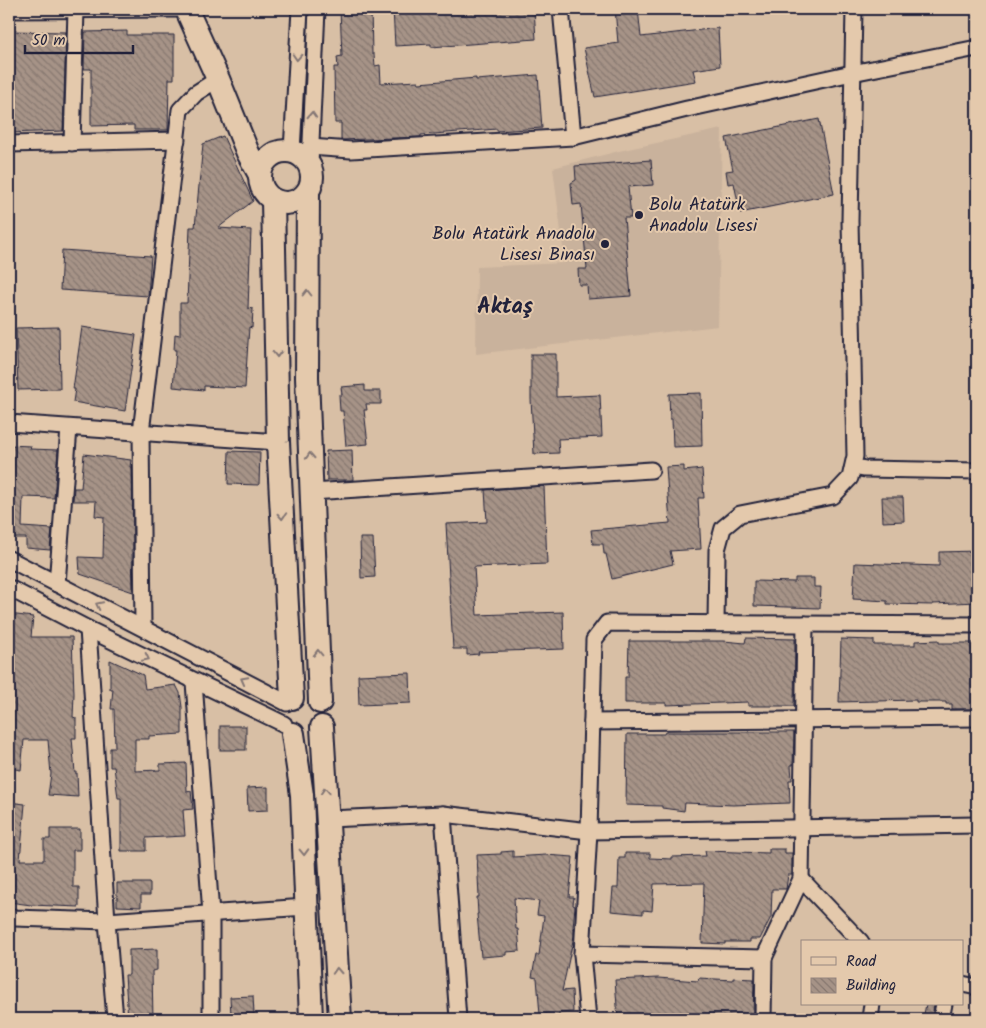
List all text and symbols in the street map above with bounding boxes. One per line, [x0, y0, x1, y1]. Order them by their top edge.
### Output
scale bar [25, 22, 132, 54]
text: 50 m [32, 29, 66, 53]
one-way arrow [292, 54, 303, 62]
one-way arrow [307, 111, 317, 119]
place label: Bolu Atatürk Anadolu Lisesi [649, 191, 758, 241]
marker: Bolu Atatürk Anadolu Lisesi [633, 209, 645, 221]
place label: Bolu Atatürk Anadolu Lisesi Binası [432, 220, 595, 270]
marker: Bolu Atatürk Anadolu Lisesi Binası [599, 238, 611, 250]
one-way arrow [302, 289, 312, 297]
district label: Aktaş [477, 290, 534, 325]
one-way arrow [272, 350, 282, 358]
one-way arrow [305, 452, 316, 460]
one-way arrow [277, 512, 288, 520]
one-way arrow [95, 601, 104, 611]
one-way arrow [313, 649, 323, 656]
one-way arrow [141, 652, 150, 662]
one-way arrow [240, 676, 249, 686]
one-way arrow [320, 787, 331, 795]
one-way arrow [299, 848, 310, 856]
legend [801, 940, 964, 1006]
text: Road [846, 950, 877, 974]
one-way arrow [331, 966, 342, 974]
text: Building [846, 974, 896, 998]

